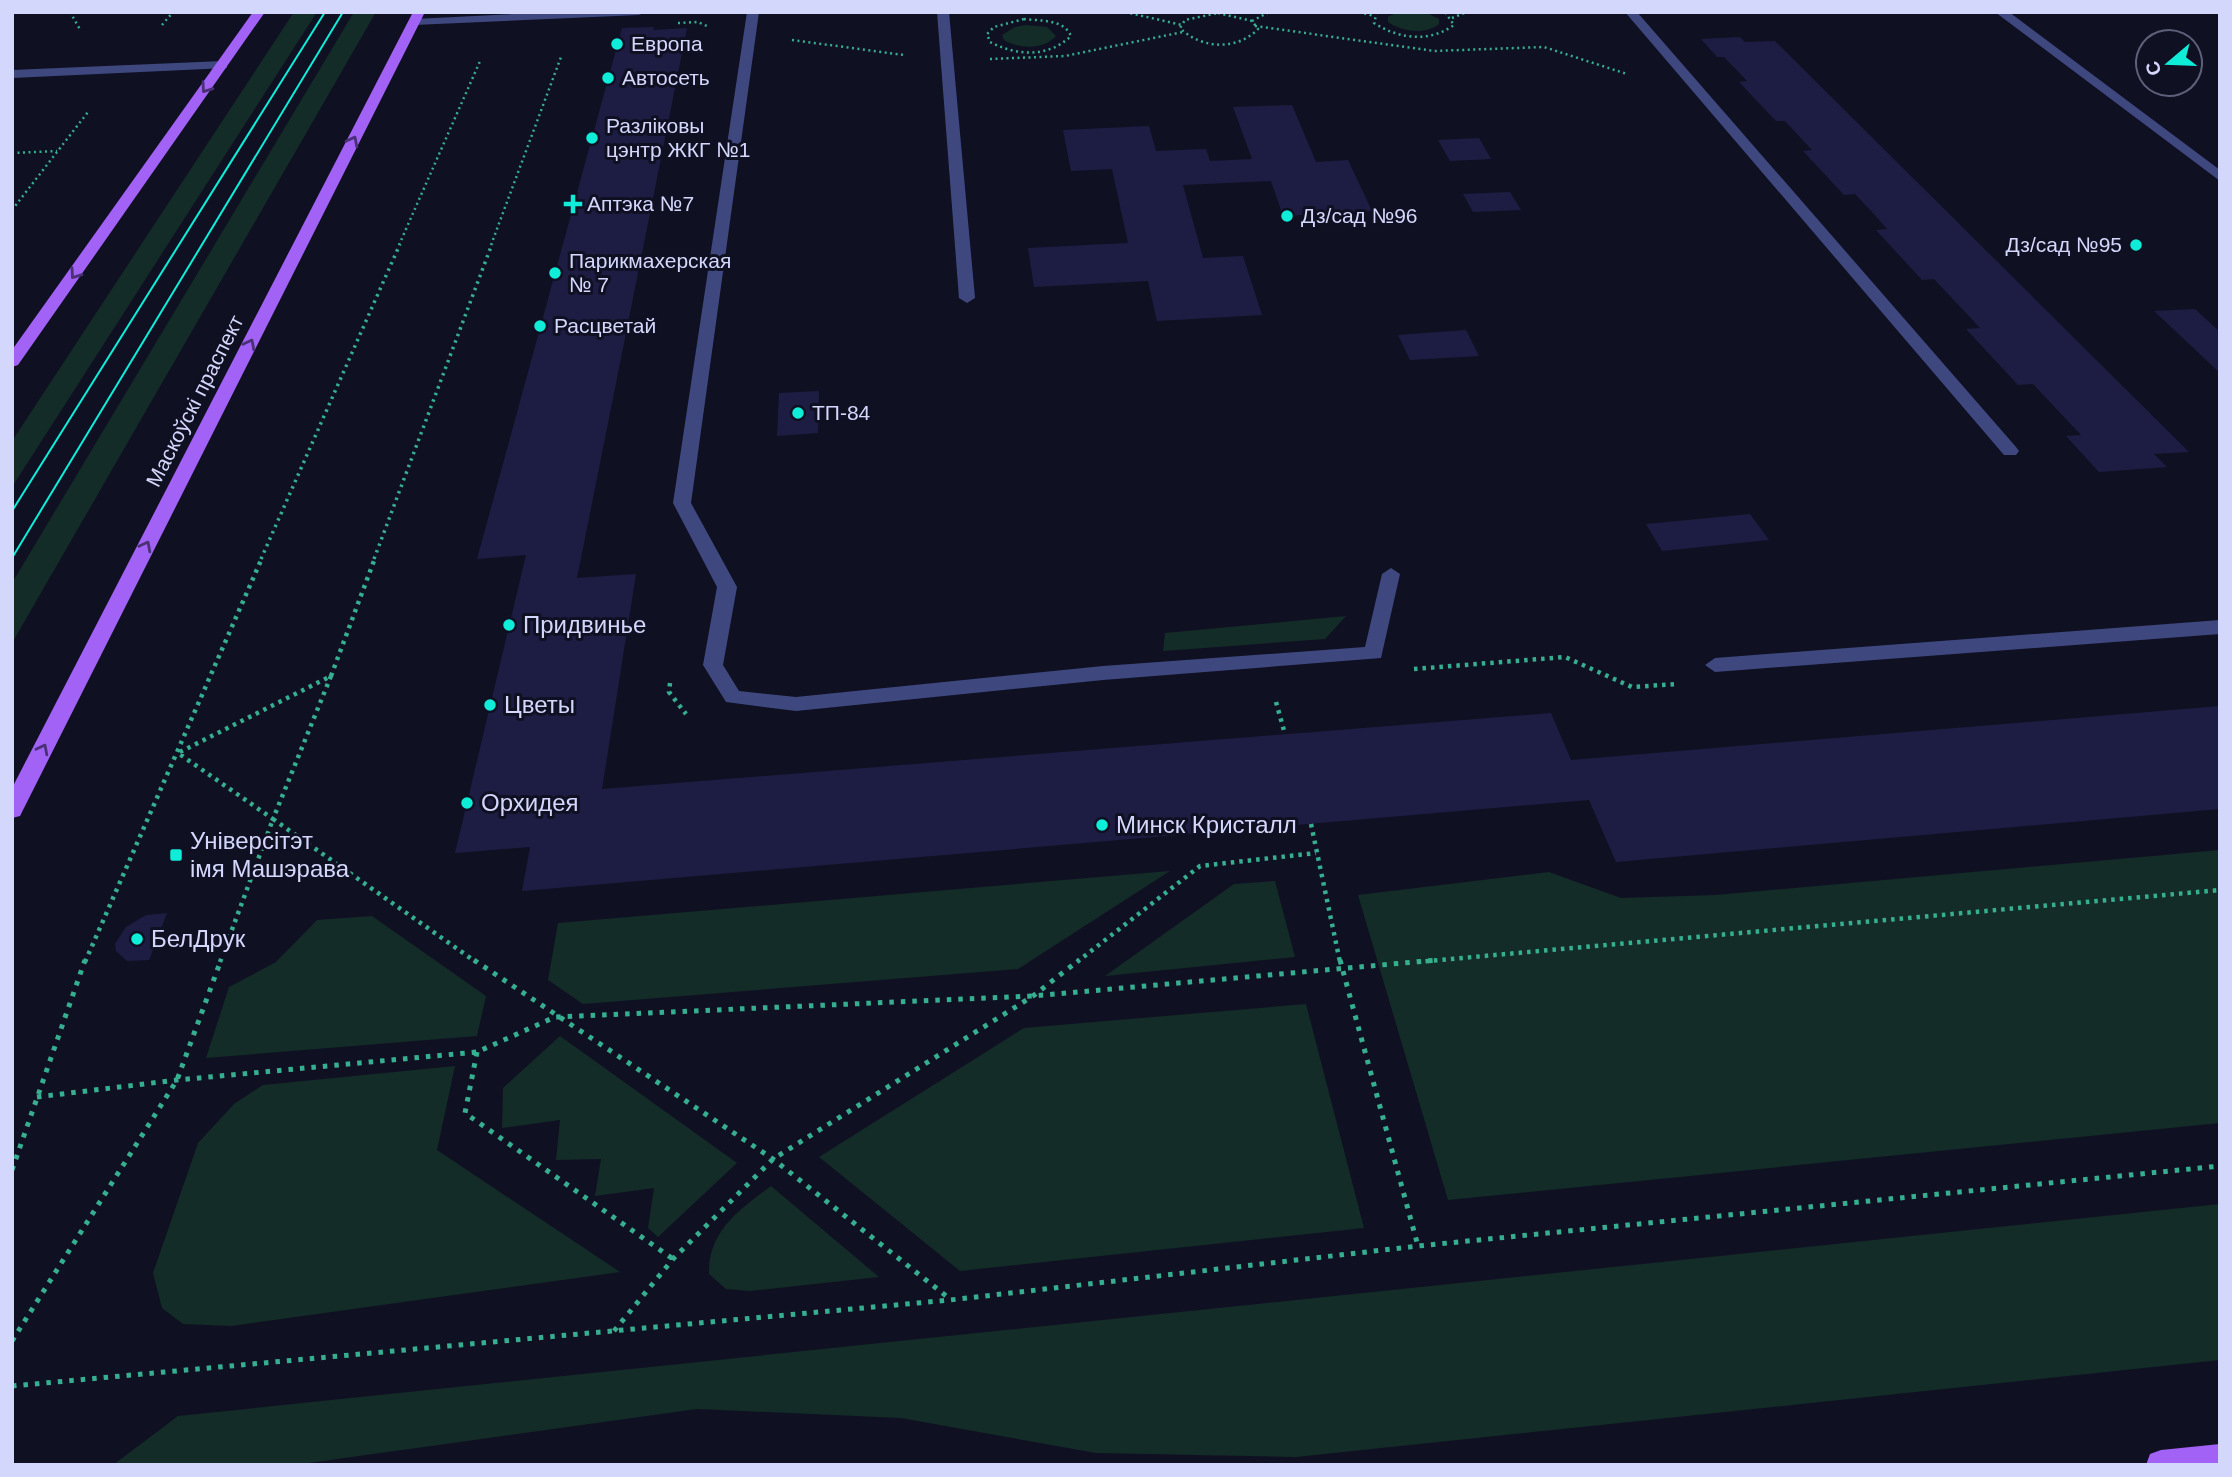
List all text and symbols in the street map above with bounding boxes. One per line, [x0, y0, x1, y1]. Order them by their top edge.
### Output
north arrow [2134, 28, 2204, 98]
place label: Европа [631, 32, 703, 55]
marker: Европа [609, 36, 625, 52]
text: С [2141, 58, 2166, 78]
place label: Автосеть [622, 66, 710, 89]
marker: Автосеть [600, 70, 616, 86]
one-way arrow [202, 80, 214, 93]
place label: Разліковы цэнтр ЖКГ №1 [606, 114, 751, 161]
marker: Разліковы цэнтр ЖКГ №1 [584, 130, 600, 146]
one-way arrow [345, 136, 358, 148]
place label: Аптэка №7 [587, 192, 694, 215]
marker: Аптэка №7 [565, 196, 581, 212]
place label: Дз/сад №96 [1301, 204, 1418, 227]
marker: Дз/сад №96 [1279, 208, 1295, 224]
place label: Дз/сад №95 [2005, 233, 2122, 256]
marker: Дз/сад №95 [2128, 237, 2144, 253]
place label: Парикмахерская № 7 [569, 249, 731, 296]
marker: Парикмахерская № 7 [547, 265, 563, 281]
one-way arrow [71, 266, 83, 279]
street label: Маскоўскі праспект [141, 311, 248, 490]
place label: Расцветай [554, 314, 656, 337]
marker: Расцветай [532, 318, 548, 334]
one-way arrow [241, 339, 255, 351]
place label: ТП-84 [812, 401, 871, 424]
marker: ТП-84 [790, 405, 806, 421]
one-way arrow [138, 541, 152, 554]
place label: Придвинье [523, 611, 646, 638]
marker: Придвинье [501, 617, 517, 633]
place label: Цветы [504, 691, 575, 718]
marker: Цветы [482, 697, 498, 713]
one-way arrow [35, 744, 49, 756]
place label: Орхидея [481, 789, 579, 816]
marker: Орхидея [459, 795, 475, 811]
place label: Минск Кристалл [1116, 811, 1297, 838]
marker: Минск Кристалл [1094, 817, 1110, 833]
place label: Універсітэт імя Машэрава [190, 827, 350, 882]
marker: Універсітэт імя Машэрава [168, 847, 184, 863]
place label: БелДрук [151, 925, 246, 952]
marker: БелДрук [129, 931, 145, 947]

